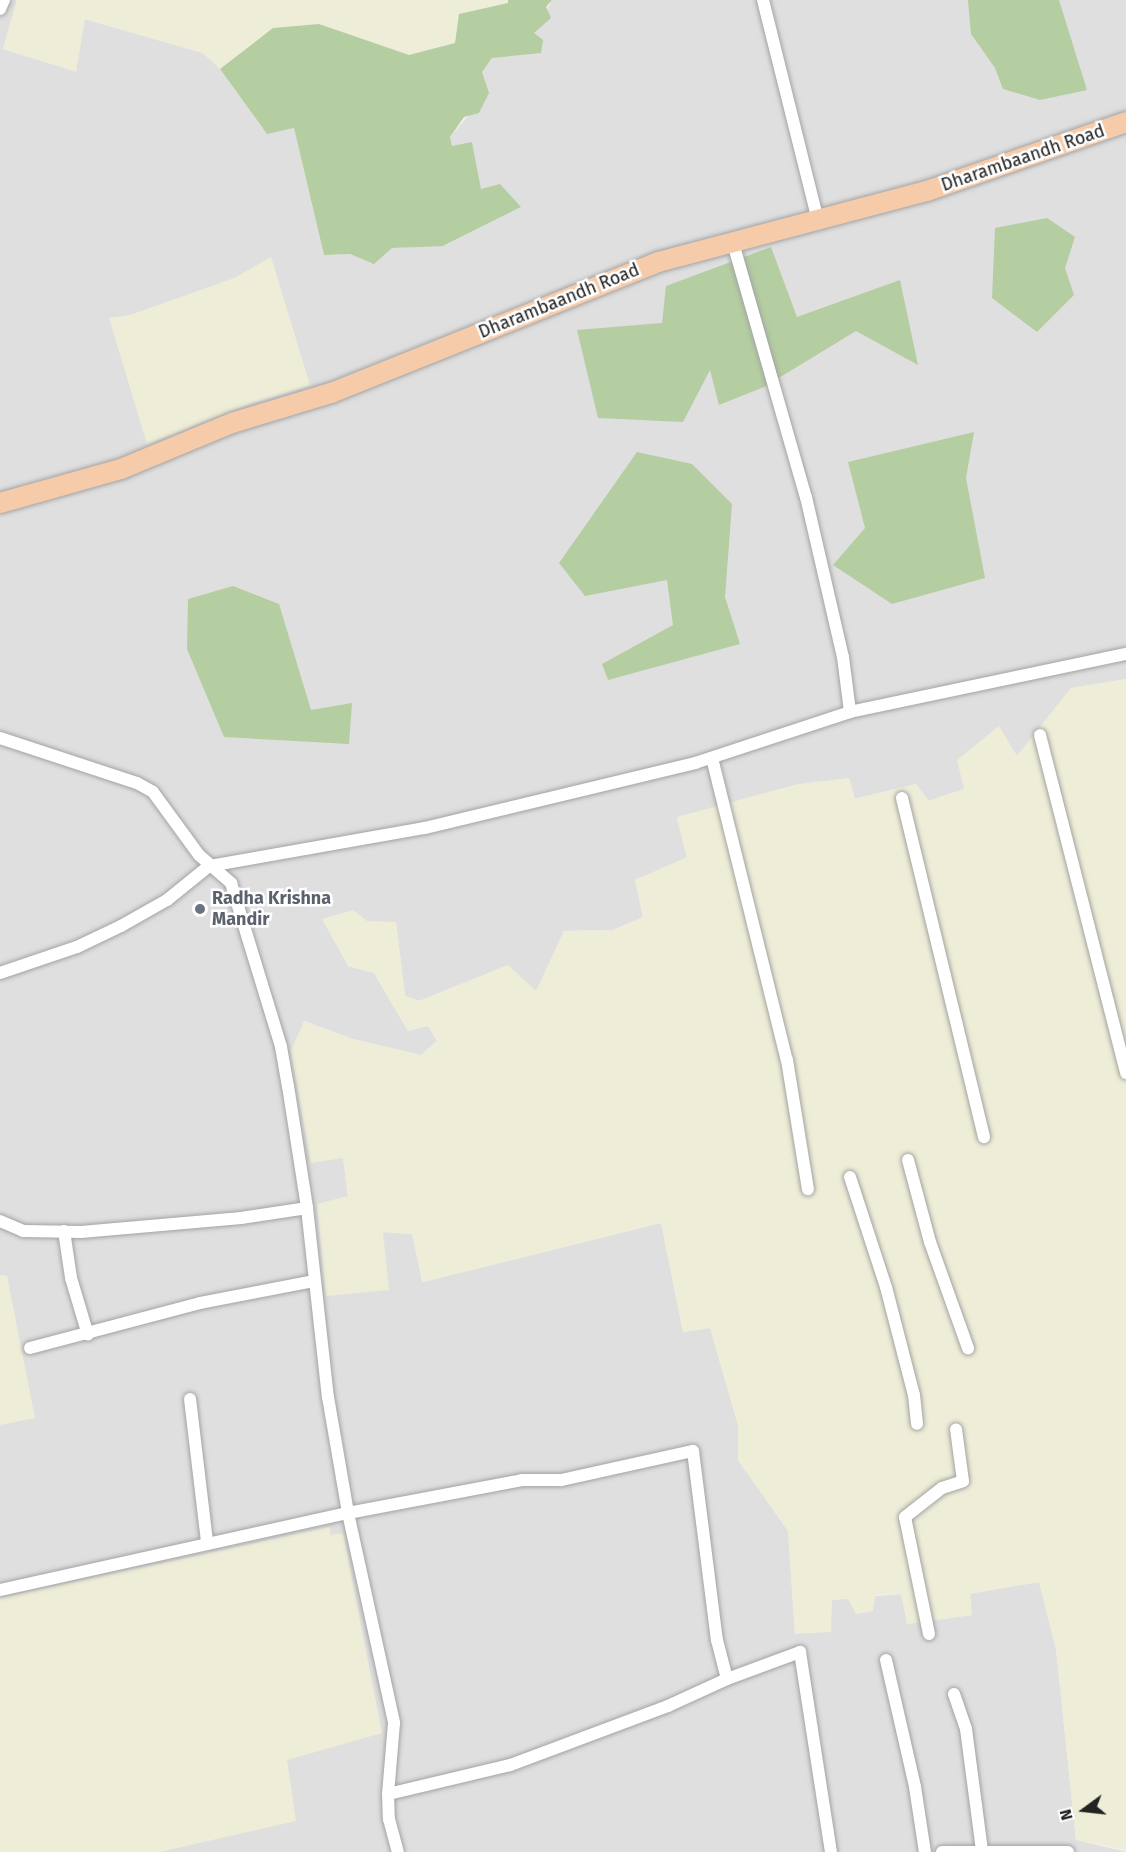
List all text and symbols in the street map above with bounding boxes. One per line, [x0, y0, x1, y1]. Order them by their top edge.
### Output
street label: Dharambaandh Road [938, 120, 1108, 196]
street label: Dharambaandh Road [475, 259, 643, 343]
place label: Radha Krishna Mandir [212, 888, 331, 930]
marker: Radha Krishna Mandir [193, 902, 207, 916]
north arrow [1054, 1780, 1114, 1840]
text: N [1056, 1807, 1077, 1822]

